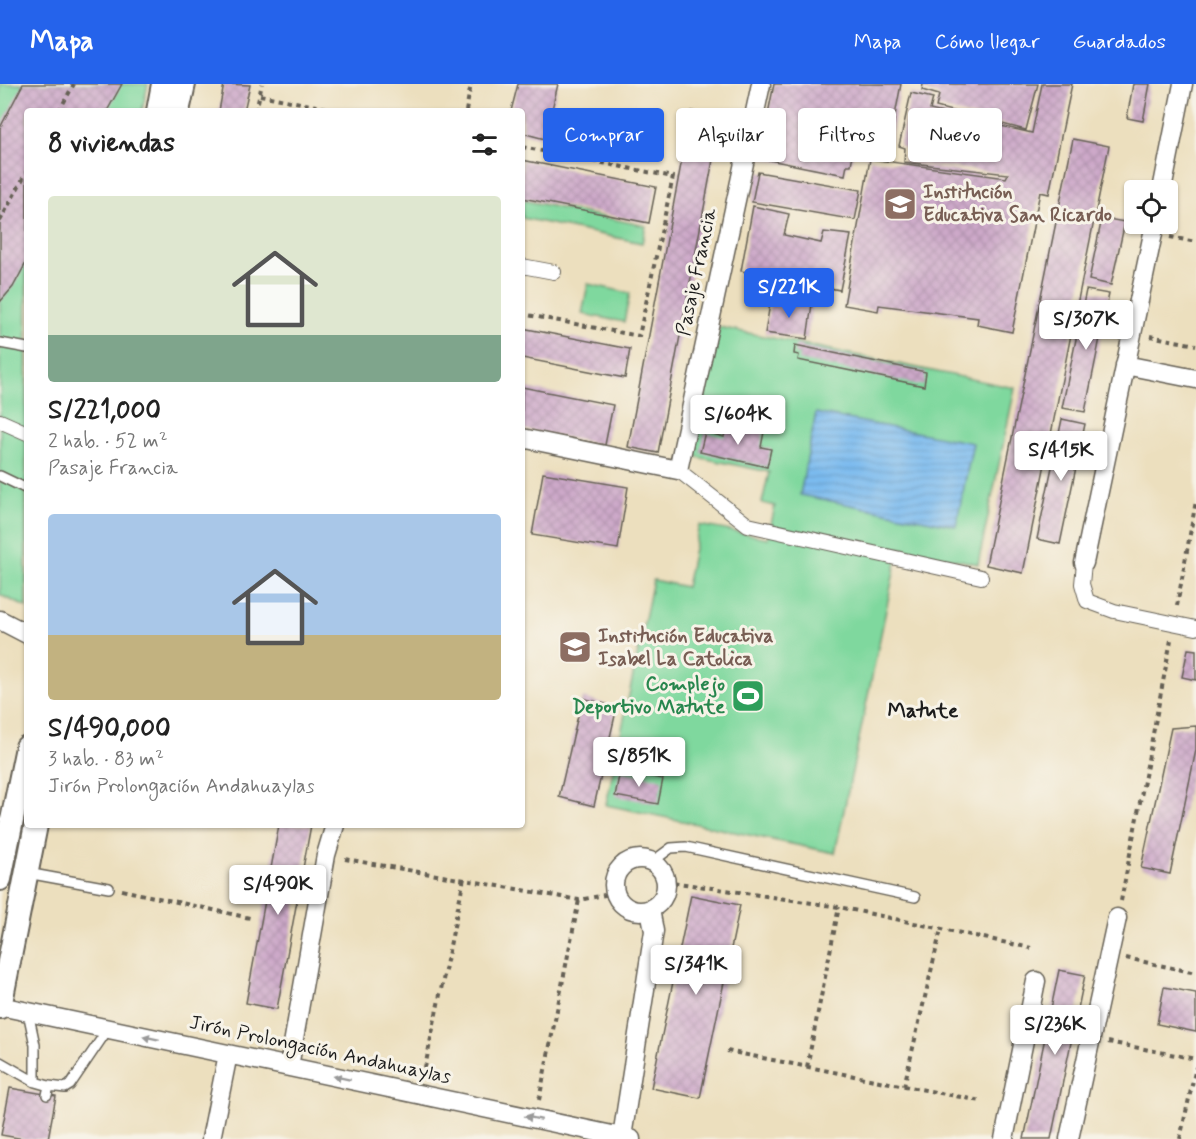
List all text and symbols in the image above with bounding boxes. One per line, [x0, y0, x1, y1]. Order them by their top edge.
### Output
text: Mapa [30, 24, 94, 61]
text: Mapa [854, 28, 902, 56]
text: Cómo llegar [935, 28, 1040, 56]
text: Guardados [1073, 28, 1166, 56]
chip: Comprar [543, 108, 664, 162]
chip: Alquilar [676, 108, 786, 162]
chip: Filtros [798, 108, 896, 162]
chip: Nuevo [908, 108, 1002, 162]
text: 8 viviendas [48, 127, 175, 161]
icon: filters [468, 128, 501, 161]
place label: Institución Educativa San Ricardo [923, 179, 1112, 229]
map controls [1124, 180, 1178, 234]
button: locate [1124, 180, 1178, 234]
school or university icon: Institución Educativa San Ricardo [882, 186, 918, 222]
street label: Pasaje Francia [670, 205, 724, 338]
icon: home [221, 235, 329, 343]
pin: S/221K [740, 268, 838, 319]
text: S/221K [758, 274, 820, 301]
pin: S/307K [1037, 300, 1135, 351]
text: S/307K [1053, 306, 1119, 333]
text: S/221,000 [48, 394, 161, 428]
pin: S/604K [689, 395, 787, 446]
text: S/604K [704, 401, 772, 428]
text: 2 hab. · 52 m² [48, 428, 168, 455]
pin: S/415K [1012, 431, 1110, 482]
text: S/415K [1028, 437, 1094, 464]
text: Pasaje Francia [48, 455, 178, 482]
icon: home [221, 553, 329, 661]
place label: Institución Educativa Isabel La Catolica [598, 623, 774, 673]
school or university icon: Institución Educativa Isabel La Catolica [557, 629, 593, 665]
place label: Complejo Deportivo Matute [572, 671, 725, 721]
sports icon: Complejo Deportivo Matute [730, 678, 766, 714]
district label: Matute [888, 697, 959, 725]
text: S/490,000 [48, 712, 171, 746]
pin: S/851K [590, 737, 688, 788]
text: S/851K [607, 743, 671, 770]
text: 3 hab. · 83 m² [48, 746, 164, 773]
text: Jirón Prolongación Andahuaylas [48, 773, 315, 800]
pin: S/490K [229, 865, 327, 916]
text: S/490K [243, 871, 313, 898]
pin: S/341K [647, 945, 745, 996]
text: S/341K [665, 951, 727, 978]
pin: S/236K [1006, 1005, 1104, 1056]
street label: Jirón Prolongación Andahuaylas [187, 1009, 453, 1092]
text: S/236K [1024, 1011, 1086, 1038]
one-way arrow [141, 1033, 160, 1042]
one-way arrow [332, 1073, 351, 1082]
one-way arrow [523, 1113, 542, 1122]

